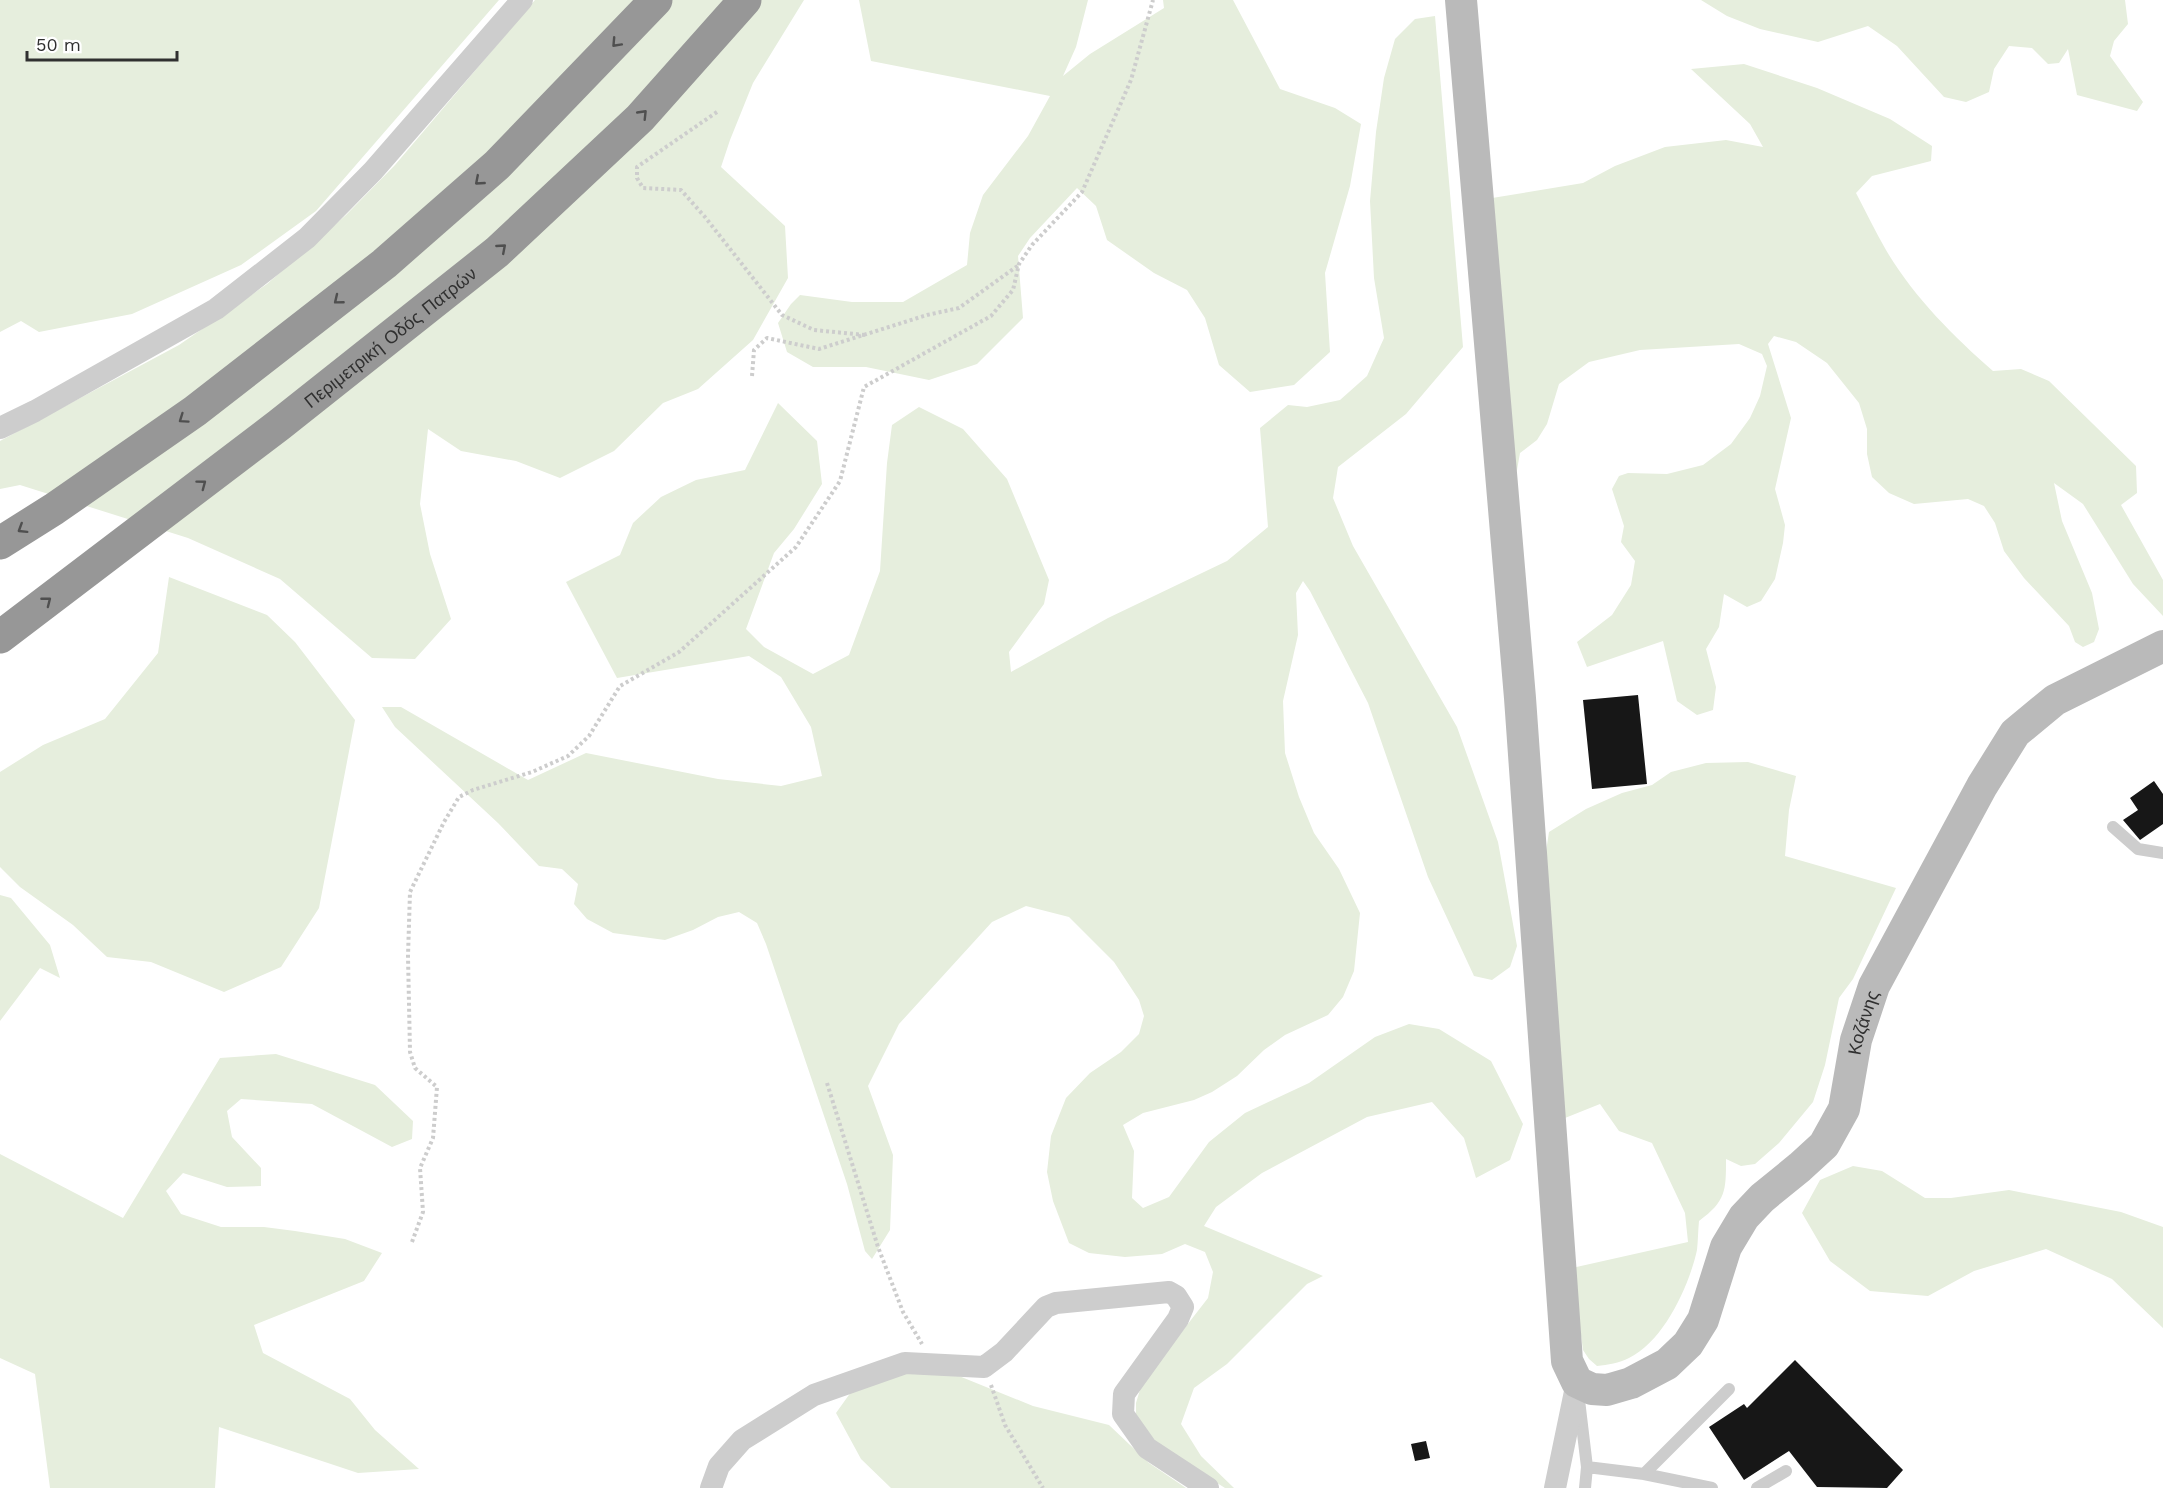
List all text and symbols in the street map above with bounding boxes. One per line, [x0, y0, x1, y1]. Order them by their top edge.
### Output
scale bar [27, 24, 177, 62]
text: 50 m [36, 34, 81, 55]
one-way arrow [612, 36, 623, 47]
one-way arrow [636, 110, 647, 121]
one-way arrow [475, 174, 485, 185]
one-way arrow [495, 244, 506, 255]
street label: Περιμετρική Οδός Πατρών [300, 262, 480, 412]
one-way arrow [334, 293, 345, 304]
one-way arrow [179, 412, 190, 423]
one-way arrow [195, 480, 206, 491]
one-way arrow [18, 521, 28, 533]
one-way arrow [40, 598, 51, 609]
street label: Κοζάνης [1843, 987, 1882, 1056]

